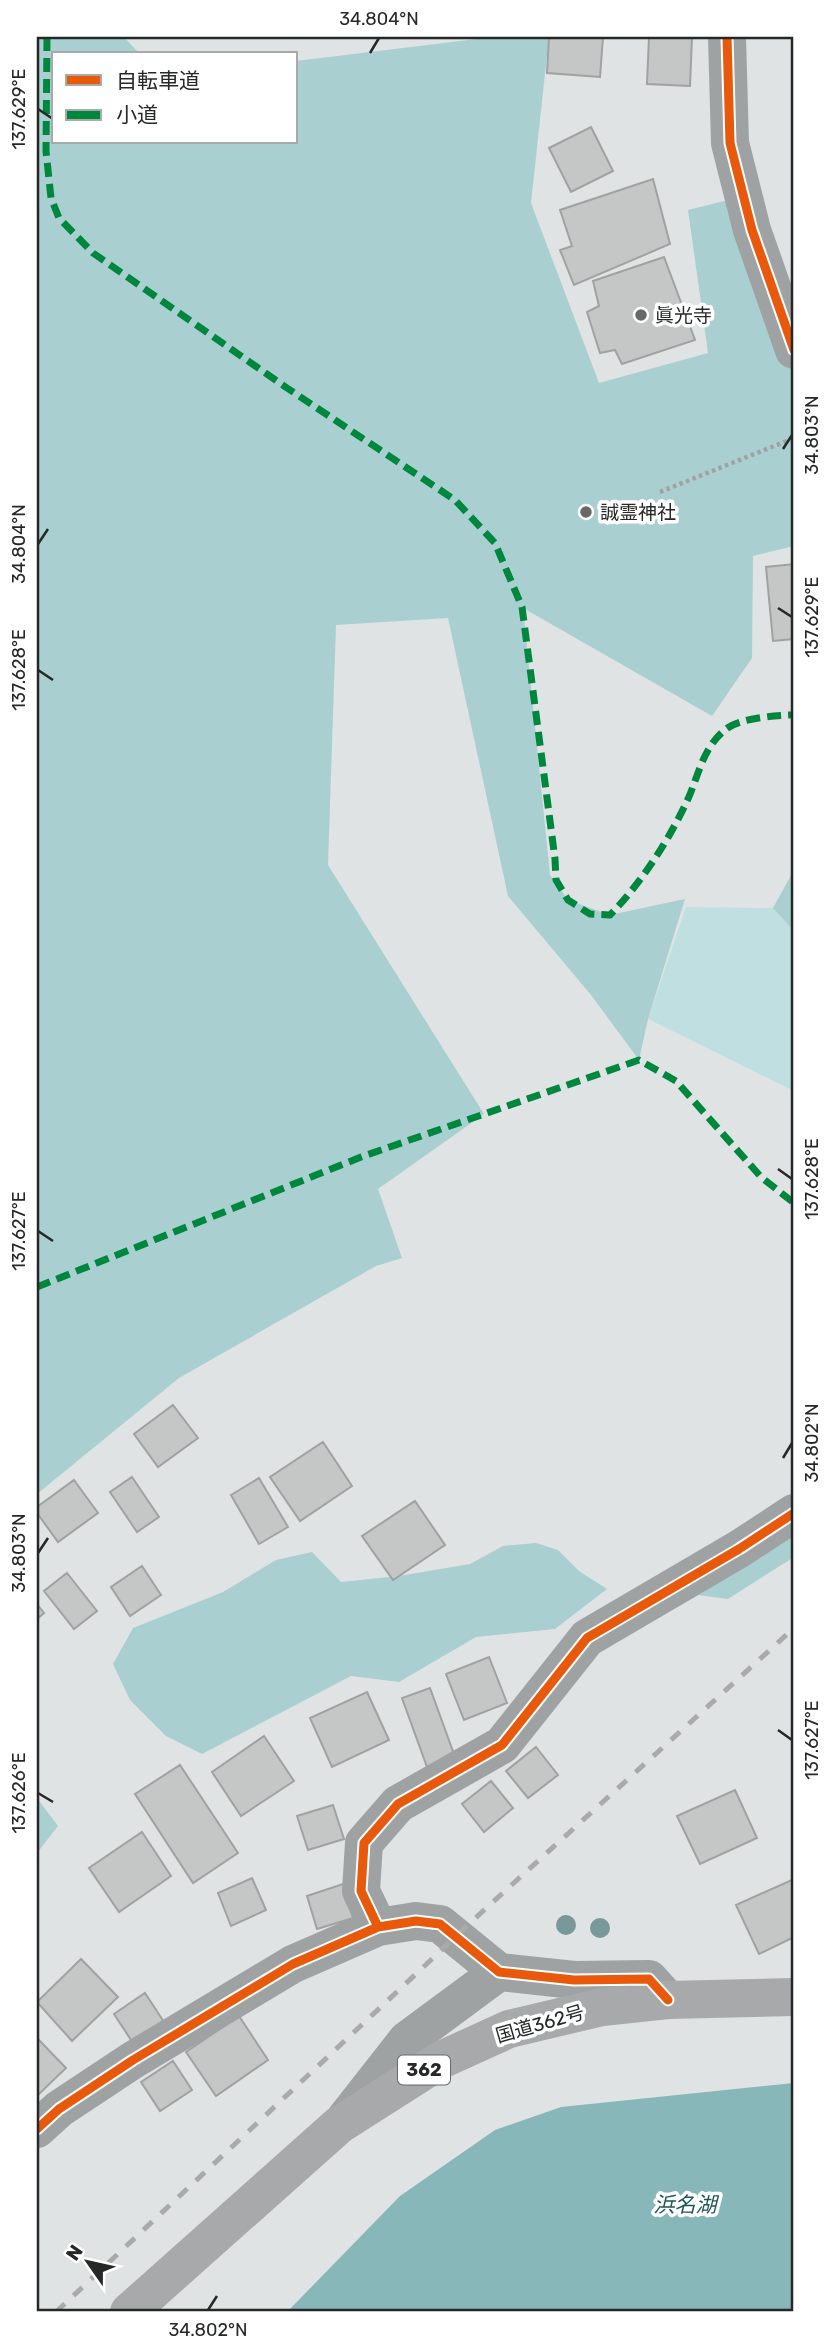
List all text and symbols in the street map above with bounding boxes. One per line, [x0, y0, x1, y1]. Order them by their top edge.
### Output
text: 34.804°N [339, 8, 419, 30]
legend [52, 52, 298, 144]
text: 自転車道 [116, 68, 200, 93]
text: 137.629°E [8, 69, 30, 149]
text: 小道 [116, 102, 158, 127]
place label: 眞光寺 [655, 304, 712, 327]
marker: 眞光寺 [633, 307, 649, 323]
text: 34.803°N [801, 395, 823, 475]
place label: 誠霊神社 [600, 501, 676, 524]
text: 34.804°N [8, 504, 30, 584]
marker: 誠霊神社 [578, 504, 594, 520]
text: 137.629°E [801, 577, 823, 657]
text: 137.628°E [8, 629, 30, 711]
text: 137.628°E [801, 1138, 823, 1220]
text: 137.627°E [8, 1191, 30, 1271]
text: 34.802°N [801, 1403, 823, 1483]
text: 34.803°N [8, 1513, 30, 1593]
text: 137.627°E [801, 1700, 823, 1780]
text: 137.626°E [8, 1752, 30, 1834]
street label: 国道362号 [493, 2000, 587, 2048]
road number: 362 [398, 2056, 450, 2084]
water label: 浜名湖 [654, 2192, 719, 2217]
north arrow [52, 2226, 122, 2296]
text: N [61, 2241, 88, 2265]
text: 34.802°N [168, 2319, 248, 2341]

